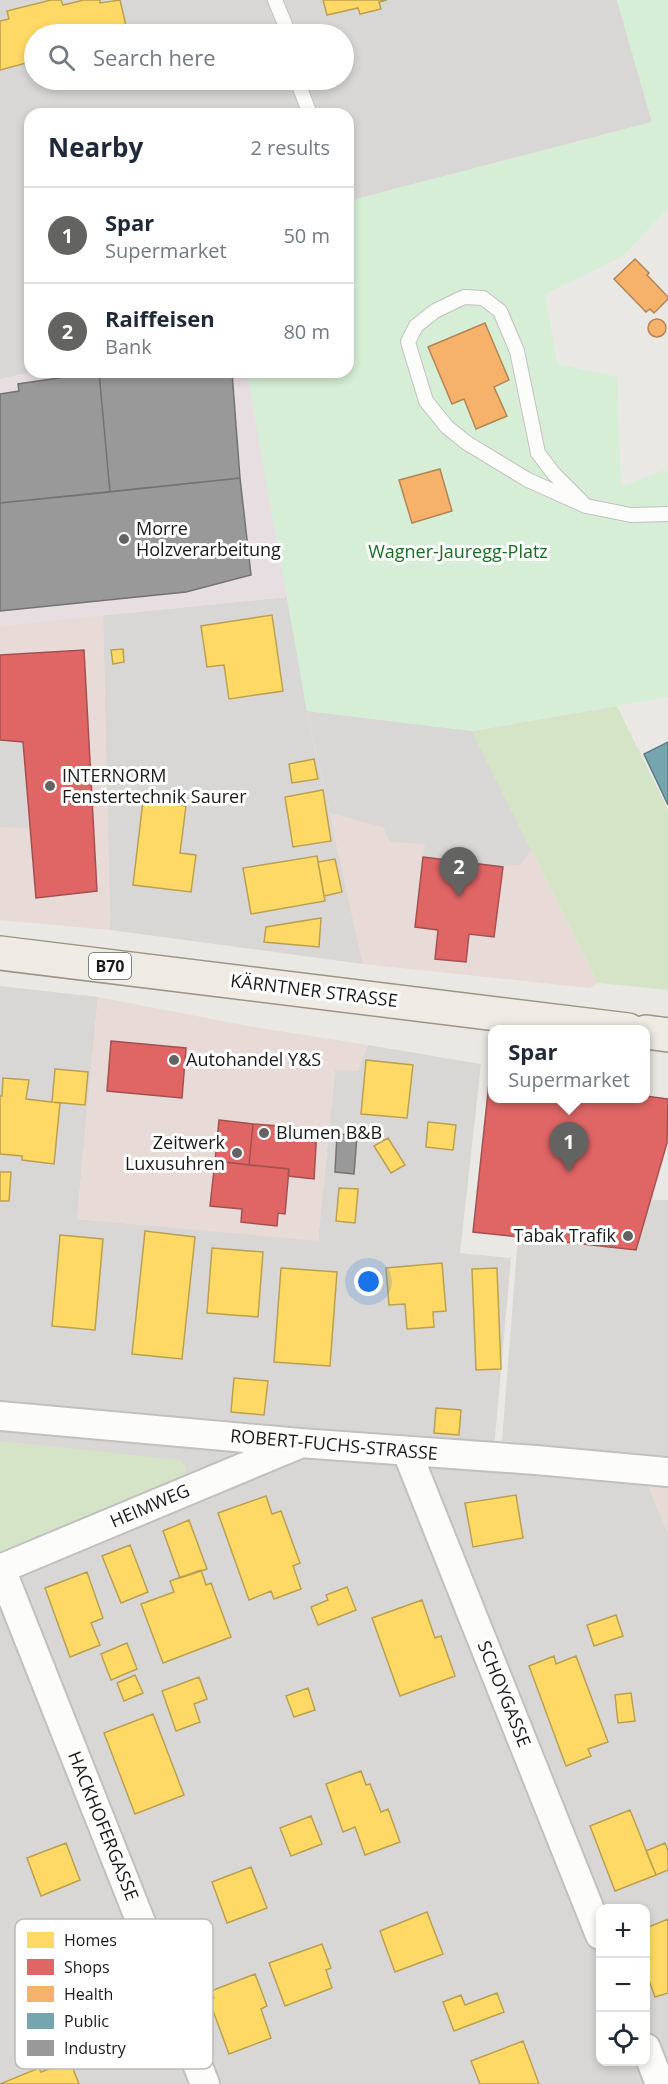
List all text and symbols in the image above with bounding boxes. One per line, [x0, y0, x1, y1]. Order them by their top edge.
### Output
search box [24, 24, 354, 90]
icon: search [45, 41, 78, 74]
text: Search here [93, 42, 216, 72]
text: Nearby [48, 129, 143, 165]
text: 2 results [250, 134, 330, 161]
text: Spar [105, 207, 154, 237]
text: 1 [62, 222, 73, 249]
text: 50 m [283, 222, 330, 249]
text: Supermarket [105, 237, 227, 264]
text: Raiffeisen [105, 303, 215, 333]
text: 2 [62, 318, 73, 345]
text: 80 m [283, 318, 330, 345]
text: Bank [105, 333, 152, 360]
place label: Morre Holzverarbeitung [136, 516, 281, 561]
marker: Morre Holzverarbeitung [117, 532, 131, 546]
park label: Wagner-Jauregg-Platz [368, 539, 548, 563]
place label: INTERNORM Fenstertechnik Saurer [62, 763, 247, 808]
marker: INTERNORM Fenstertechnik Saurer [43, 779, 57, 793]
pin: 2 [440, 848, 478, 897]
road number: B70 [89, 953, 131, 979]
street label: KÄRNTNER STRASSE [229, 968, 399, 1012]
popup [488, 1025, 650, 1103]
text: Spar [508, 1036, 558, 1066]
place label: Autohandel Y&S [186, 1047, 321, 1071]
marker: Autohandel Y&S [167, 1053, 181, 1067]
text: Supermarket [508, 1066, 630, 1093]
place label: Blumen B&B [276, 1120, 382, 1144]
pin: 1 [550, 1122, 588, 1172]
marker: Blumen B&B [257, 1126, 271, 1140]
place label: Zeitwerk Luxusuhren [125, 1130, 226, 1175]
marker: Zeitwerk Luxusuhren [230, 1146, 244, 1160]
place label: Tabak Trafik [514, 1223, 617, 1247]
marker: Tabak Trafik [621, 1229, 635, 1243]
your location [354, 1267, 383, 1296]
street label: ROBERT-FUCHS-STRASSE [229, 1423, 439, 1465]
street label: HEIMWEG [106, 1478, 193, 1533]
street label: SCHOYGASSE [473, 1637, 537, 1750]
street label: HACKHOFERGASSE [63, 1747, 145, 1904]
map controls [596, 1904, 650, 2066]
button: + [596, 1904, 650, 1958]
legend [15, 1919, 213, 2069]
text: Homes [64, 1929, 117, 1951]
text: Shops [64, 1956, 110, 1978]
button: − [596, 1958, 650, 2012]
text: Health [64, 1983, 113, 2005]
text: Public [64, 2010, 109, 2032]
button: locate [596, 2012, 650, 2066]
text: Industry [64, 2037, 127, 2059]

